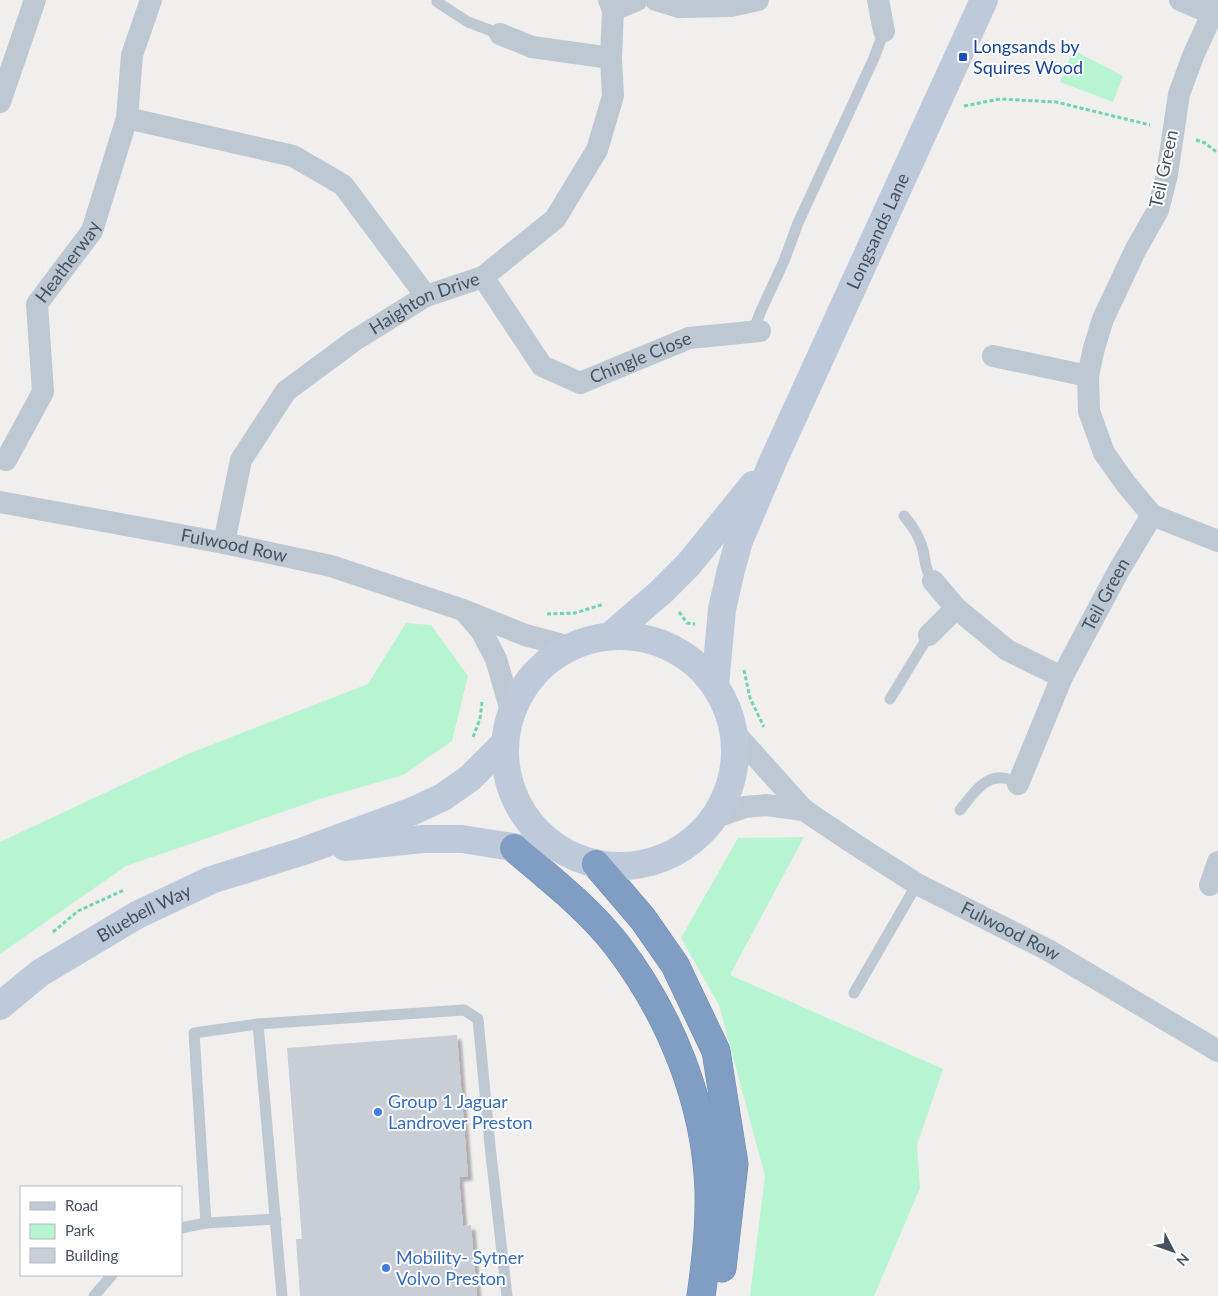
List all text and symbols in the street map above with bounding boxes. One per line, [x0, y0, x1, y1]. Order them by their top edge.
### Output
place label: Longsands by Squires Wood [973, 35, 1083, 78]
marker: Longsands by Squires Wood [957, 51, 969, 63]
street label: Teil Green [1144, 128, 1182, 210]
street label: Longsands Lane [841, 169, 913, 292]
street label: Heatherway [30, 218, 104, 307]
street label: Haighton Drive [365, 267, 482, 339]
street label: Chingle Close [586, 326, 694, 388]
street label: Fulwood Row [179, 523, 289, 566]
street label: Teil Green [1077, 554, 1134, 634]
street label: Bluebell Way [93, 879, 195, 946]
street label: Fulwood Row [958, 896, 1064, 965]
place label: Group 1 Jaguar Landrover Preston [388, 1090, 533, 1133]
marker: Group 1 Jaguar Landrover Preston [372, 1106, 384, 1118]
legend [20, 1186, 182, 1276]
text: Road [65, 1196, 98, 1214]
text: Park [65, 1221, 95, 1239]
north arrow [1148, 1226, 1198, 1276]
text: Building [65, 1246, 118, 1264]
place label: Mobility- Sytner Volvo Preston [396, 1246, 524, 1289]
text: N [1173, 1250, 1193, 1270]
marker: Mobility- Sytner Volvo Preston [380, 1262, 392, 1274]

